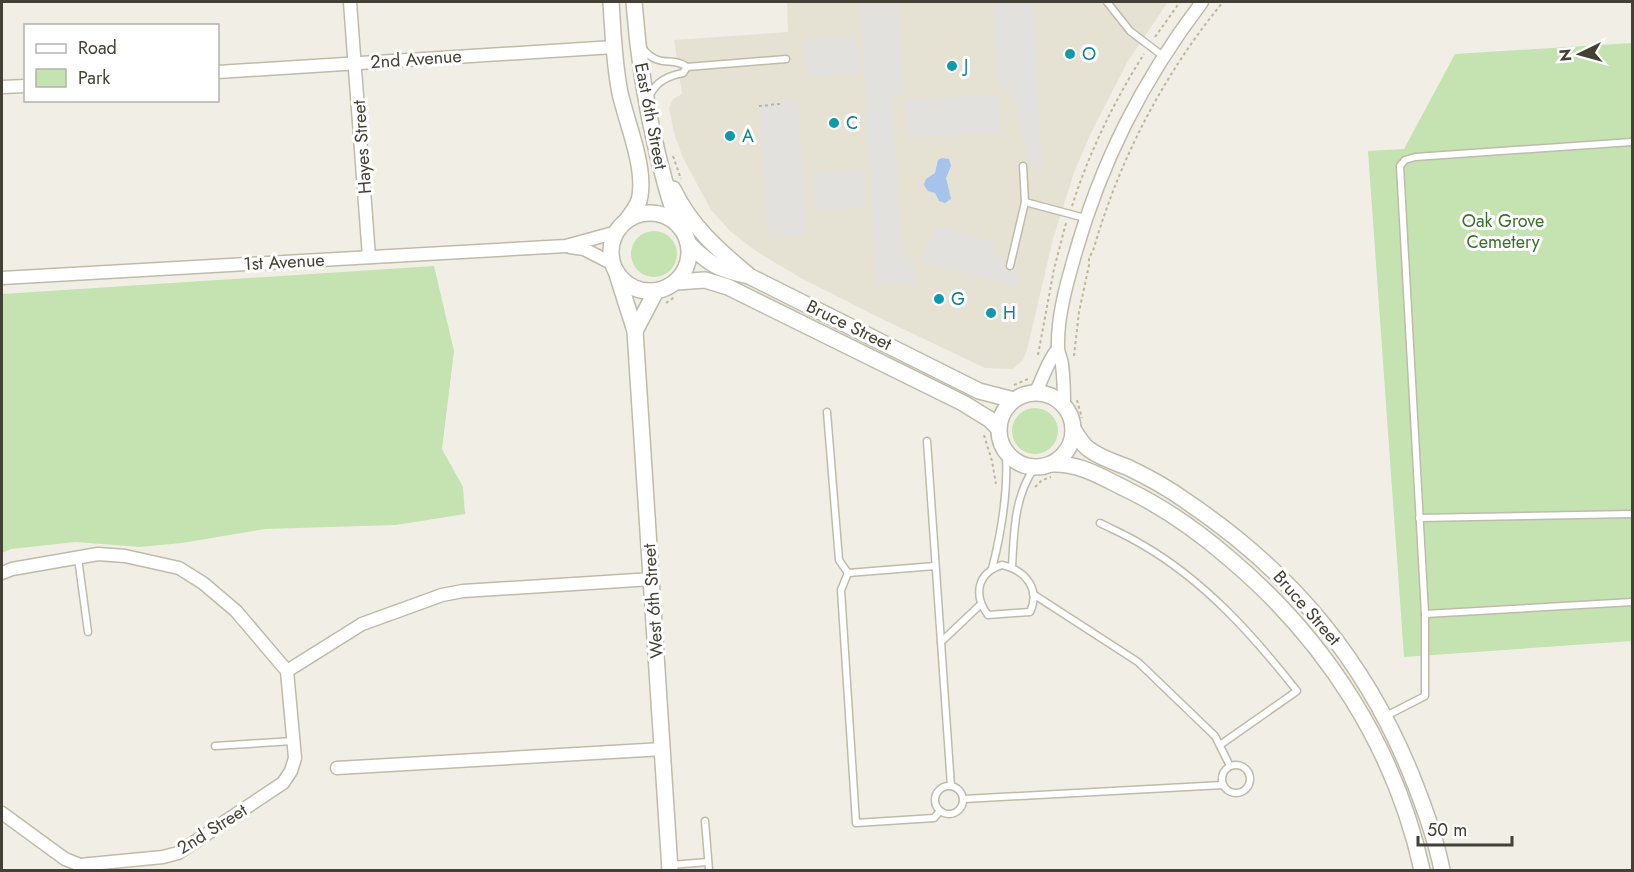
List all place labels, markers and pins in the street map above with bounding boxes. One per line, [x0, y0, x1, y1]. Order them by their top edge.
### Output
place label: O [1082, 41, 1096, 67]
marker: O [1063, 47, 1077, 61]
place label: J [962, 53, 968, 79]
marker: J [945, 59, 959, 73]
place label: C [846, 110, 858, 136]
marker: C [827, 116, 841, 130]
place label: A [742, 123, 754, 149]
marker: A [723, 129, 737, 143]
place label: G [951, 286, 965, 312]
marker: G [932, 292, 946, 306]
place label: H [1003, 300, 1016, 326]
marker: H [984, 306, 998, 320]

